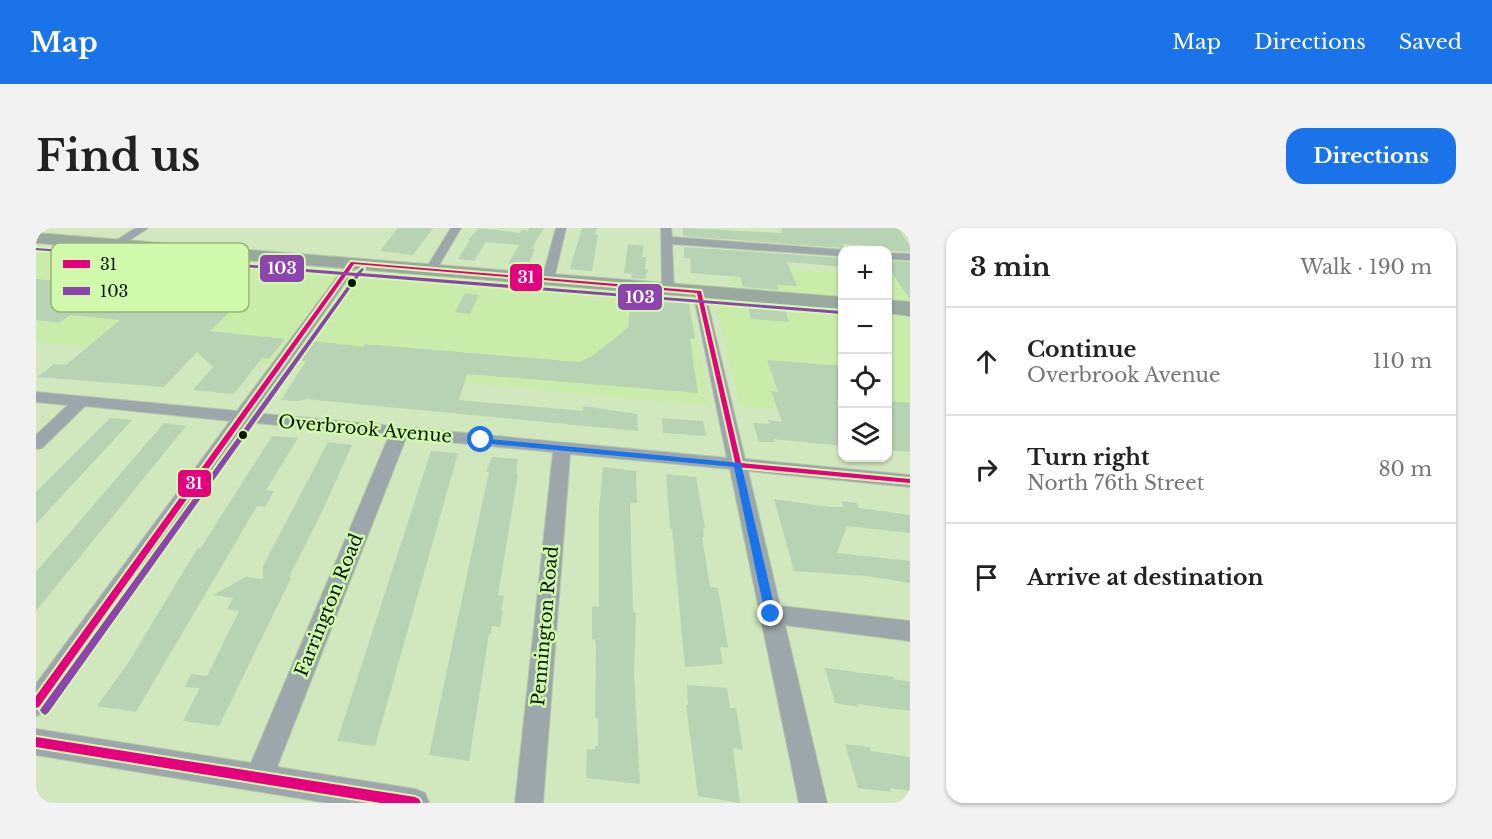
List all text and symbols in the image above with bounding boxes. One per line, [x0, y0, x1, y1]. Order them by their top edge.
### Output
text: Map [30, 25, 98, 60]
text: Map [1172, 29, 1221, 55]
text: Directions [1254, 29, 1366, 55]
text: Saved [1399, 29, 1462, 55]
button: Directions [1286, 128, 1456, 184]
text: Find us [36, 130, 200, 182]
legend [51, 243, 249, 312]
map controls [838, 246, 892, 462]
button: + [838, 246, 892, 300]
text: 3 min [970, 251, 1051, 283]
text: 31 [100, 254, 117, 274]
line badge: 103 [259, 254, 305, 283]
text: Walk · 190 m [1300, 255, 1432, 279]
text: 103 [267, 258, 297, 278]
line badge: 31 [509, 263, 543, 292]
text: 31 [517, 267, 535, 287]
unlabelled marker [346, 277, 358, 289]
text: 103 [100, 281, 128, 301]
line badge: 103 [617, 283, 663, 311]
text: 103 [625, 287, 655, 307]
button: − [838, 300, 892, 354]
text: Continue [1027, 336, 1136, 363]
icon: ahead [970, 345, 1003, 378]
text: 110 m [1373, 349, 1432, 373]
button: locate [838, 354, 892, 408]
text: Overbrook Avenue [1027, 363, 1220, 387]
button: layers [838, 408, 892, 462]
street label: Overbrook Avenue [277, 410, 453, 448]
route start [467, 426, 493, 452]
unlabelled marker [237, 429, 249, 441]
text: Turn right [1027, 444, 1149, 471]
icon: right [970, 453, 1003, 486]
text: 80 m [1378, 457, 1432, 481]
line badge: 31 [177, 469, 212, 498]
text: North 76th Street [1027, 471, 1204, 495]
text: 31 [185, 473, 203, 493]
street label: Farrington Road [290, 530, 368, 680]
street label: Pennington Road [527, 545, 563, 707]
icon: arrive [970, 561, 1003, 594]
text: Arrive at destination [1027, 564, 1264, 591]
route end [757, 600, 783, 626]

